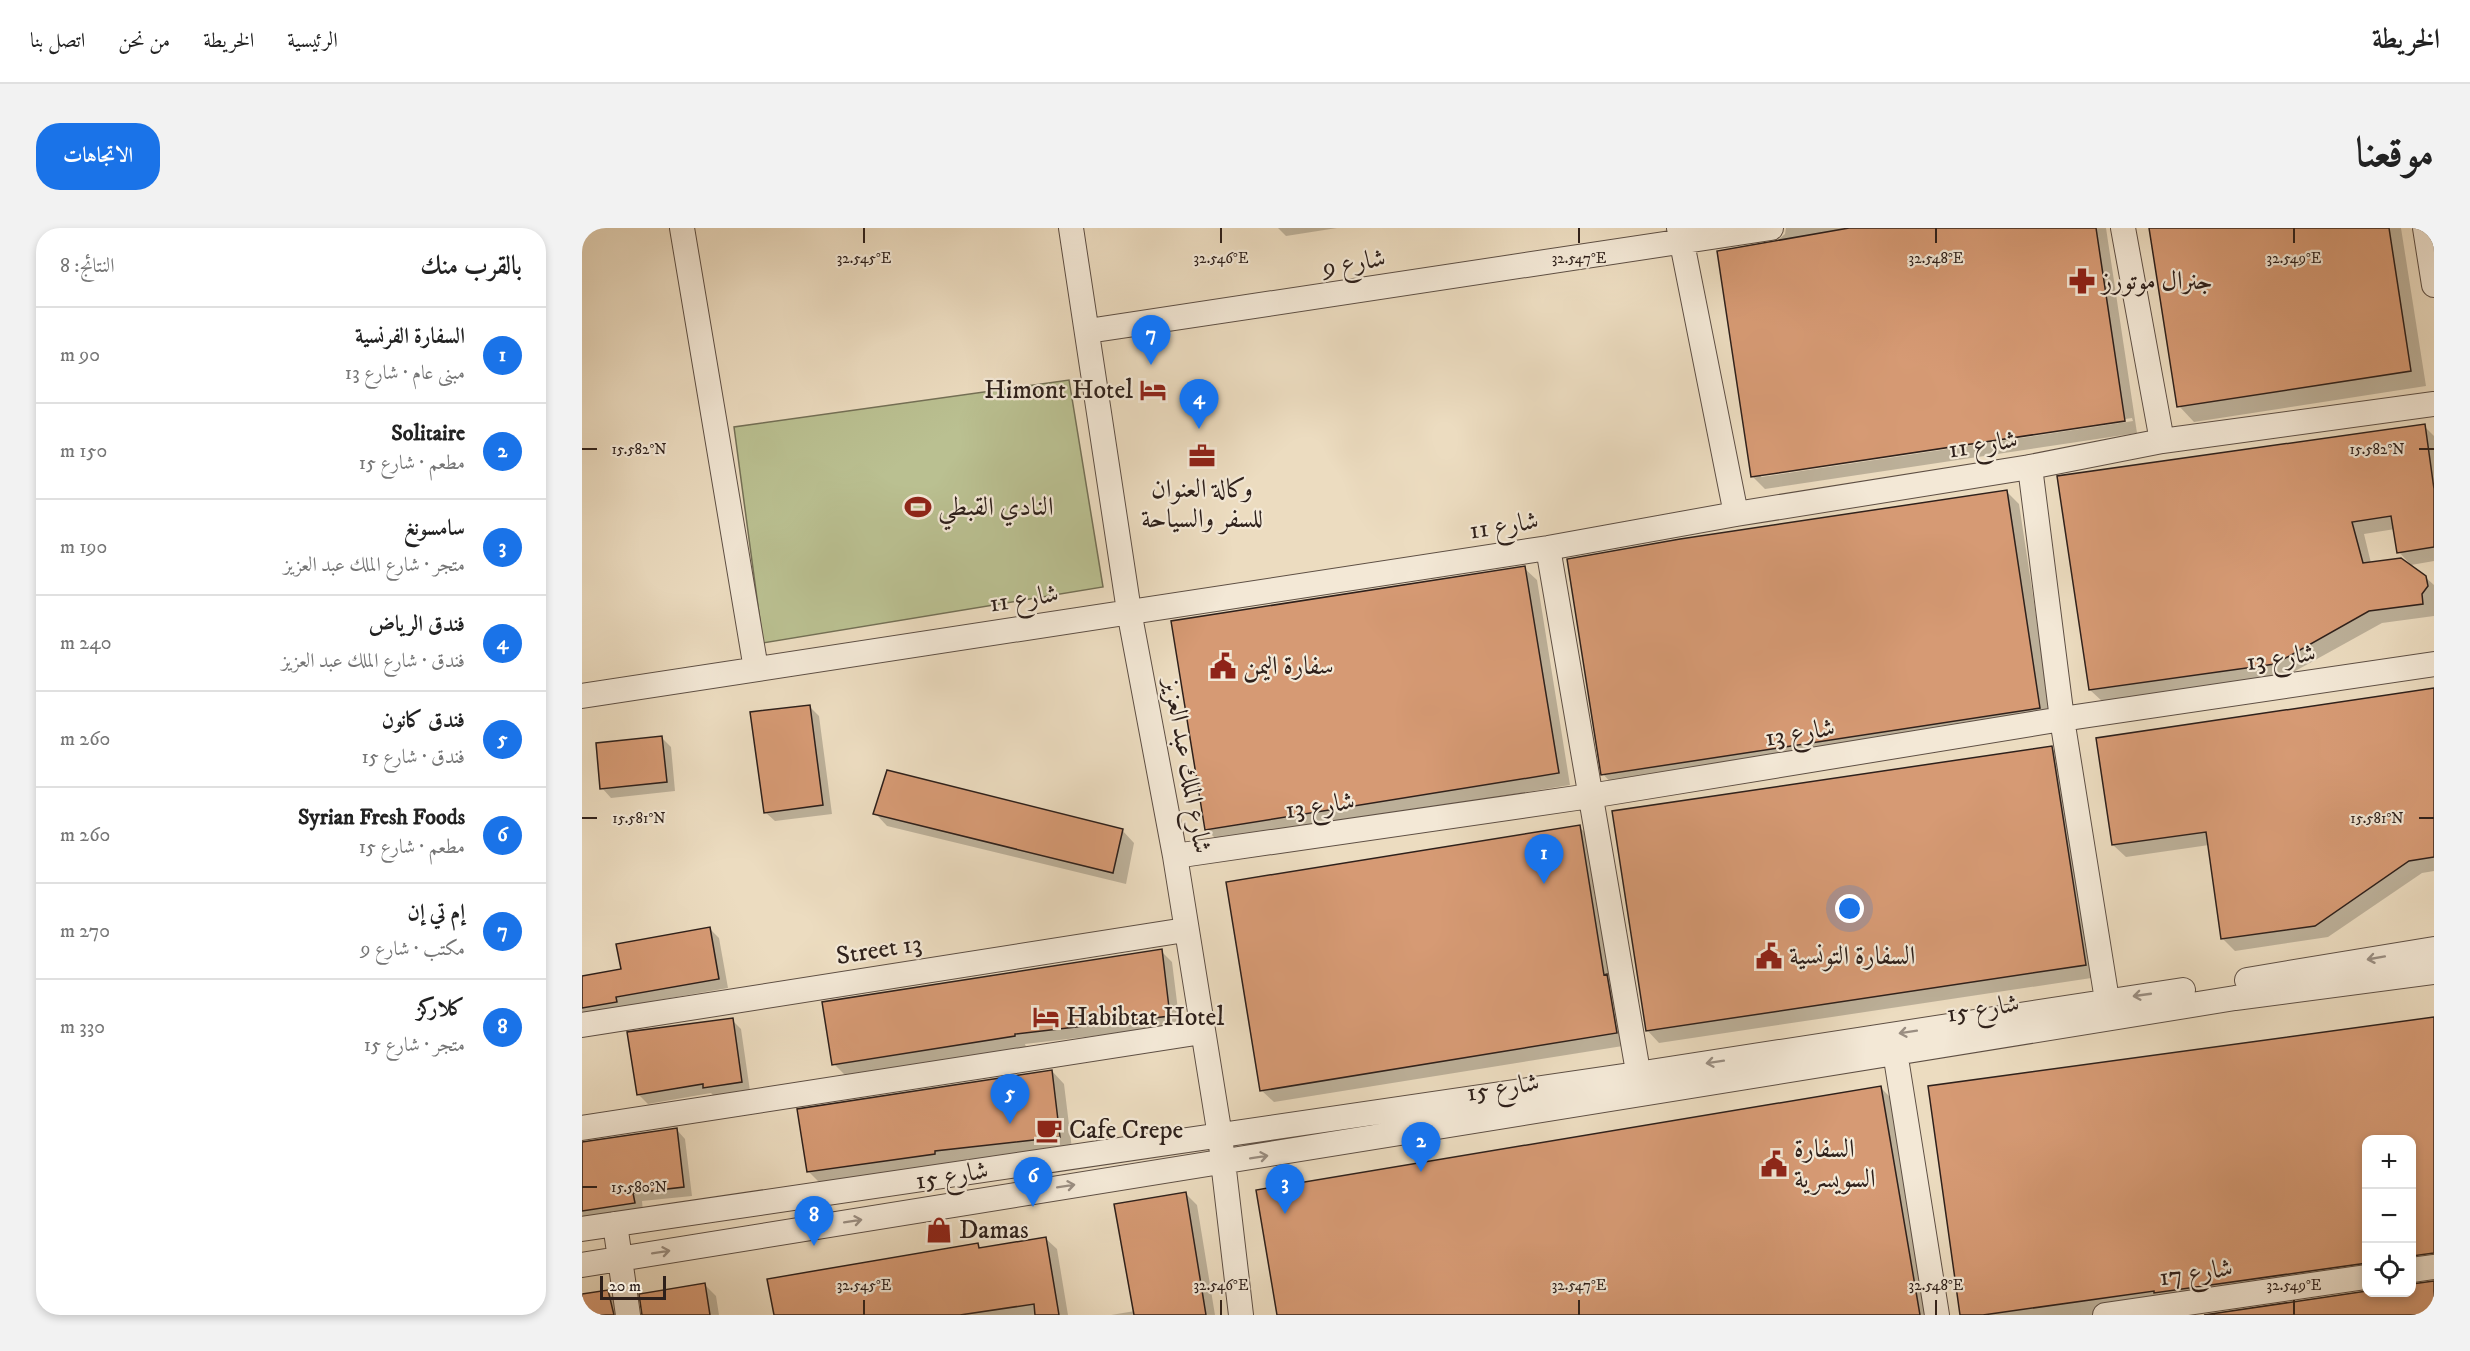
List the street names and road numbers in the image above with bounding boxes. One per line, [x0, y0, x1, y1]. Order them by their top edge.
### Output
street label: شارع 9 [1318, 242, 1389, 289]
street label: شارع 11 [1946, 423, 2021, 471]
street label: شارع 11 [1467, 504, 1542, 552]
street label: شارع 11 [987, 577, 1062, 625]
street label: شارع 13 [2244, 637, 2318, 683]
street label: شارع الملك عبد العزيز [1151, 673, 1219, 857]
street label: شارع 13 [1763, 711, 1838, 759]
street label: شارع 13 [1283, 785, 1357, 831]
street label: Street 13 [834, 927, 924, 973]
street label: شارع 15 [1944, 987, 2022, 1035]
street label: شارع 15 [1464, 1066, 1542, 1114]
street label: شارع 15 [913, 1154, 991, 1202]
street label: شارع 17 [2157, 1252, 2235, 1298]

